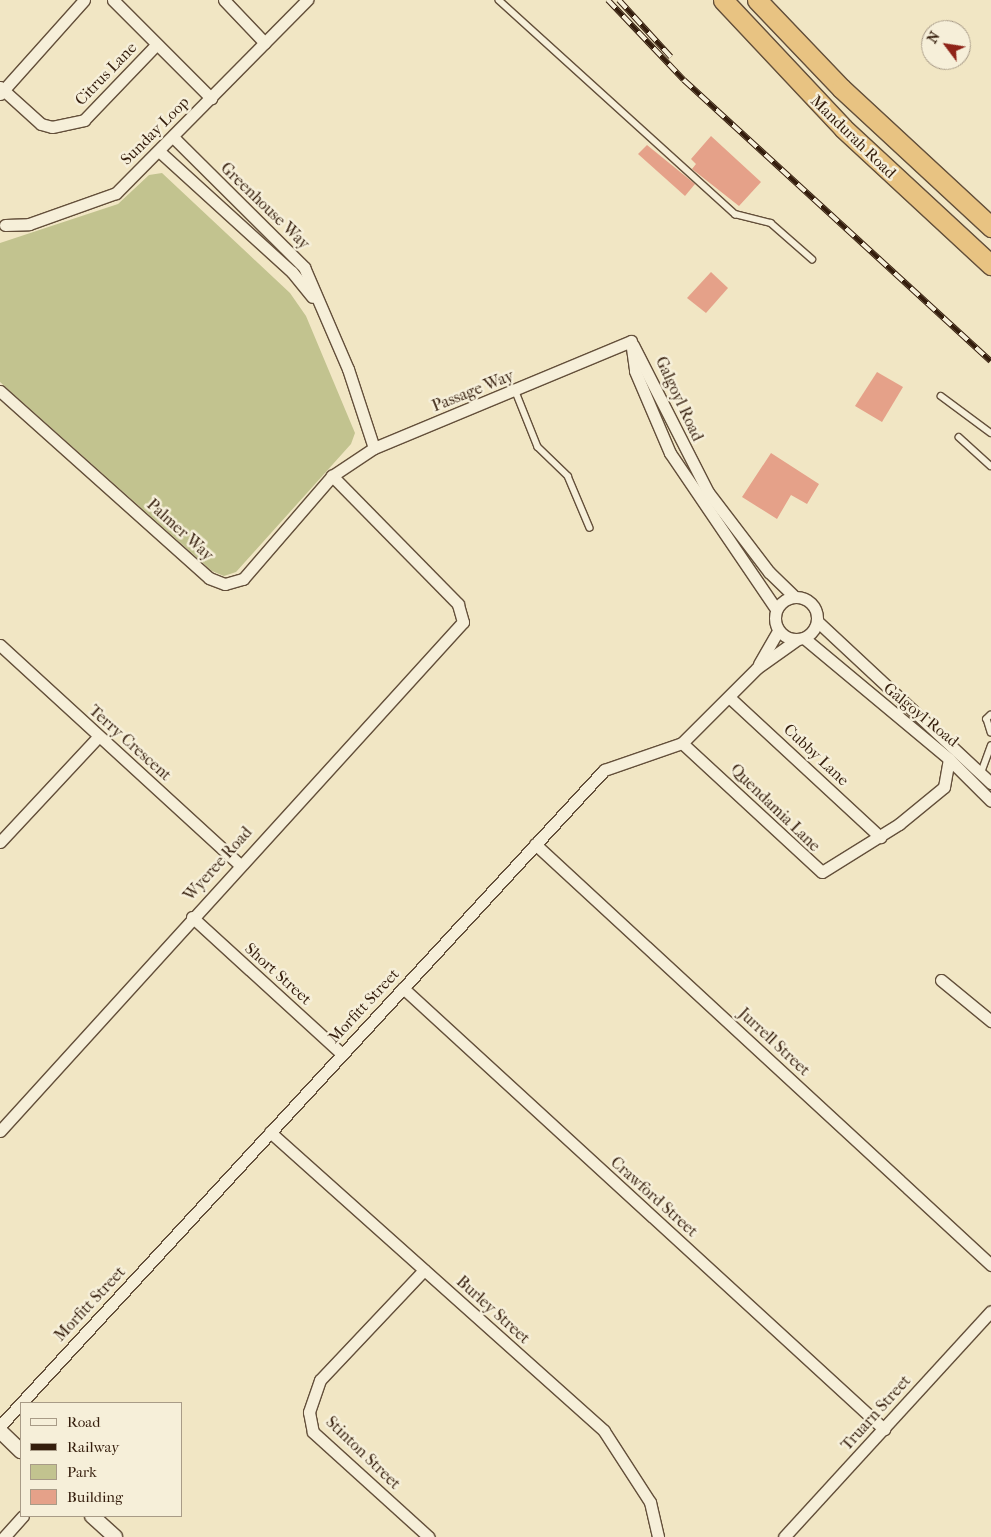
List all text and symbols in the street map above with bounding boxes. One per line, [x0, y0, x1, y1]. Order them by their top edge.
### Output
north arrow [921, 20, 971, 70]
text: N [924, 29, 944, 46]
street label: Citrus Lane [71, 38, 141, 110]
street label: Mandurah Road [806, 91, 900, 183]
street label: Sunday Loop [117, 93, 193, 169]
street label: Greenhouse Way [216, 159, 314, 253]
street label: Galgoyl Road [651, 354, 707, 444]
street label: Passage Way [429, 366, 517, 416]
street label: Palmer Way [143, 495, 217, 565]
street label: Galgoyl Road [880, 679, 962, 751]
street label: Terry Crescent [85, 701, 175, 785]
street label: Cubby Lane [779, 720, 853, 790]
street label: Quendamia Lane [726, 760, 824, 856]
street label: Wyeree Road [180, 823, 256, 905]
street label: Short Street [241, 939, 315, 1009]
street label: Morfitt Street [325, 965, 403, 1047]
street label: Jurrell Street [734, 1004, 814, 1080]
street label: Crawford Street [607, 1153, 701, 1241]
street label: Morfitt Street [51, 1263, 129, 1345]
street label: Burley Street [452, 1272, 534, 1348]
street label: Truarn Street [837, 1371, 915, 1455]
legend [20, 1402, 182, 1517]
text: Road [67, 1413, 100, 1431]
street label: Stinton Street [322, 1413, 404, 1493]
text: Railway [67, 1438, 119, 1456]
text: Park [67, 1463, 97, 1481]
text: Building [67, 1488, 123, 1506]

